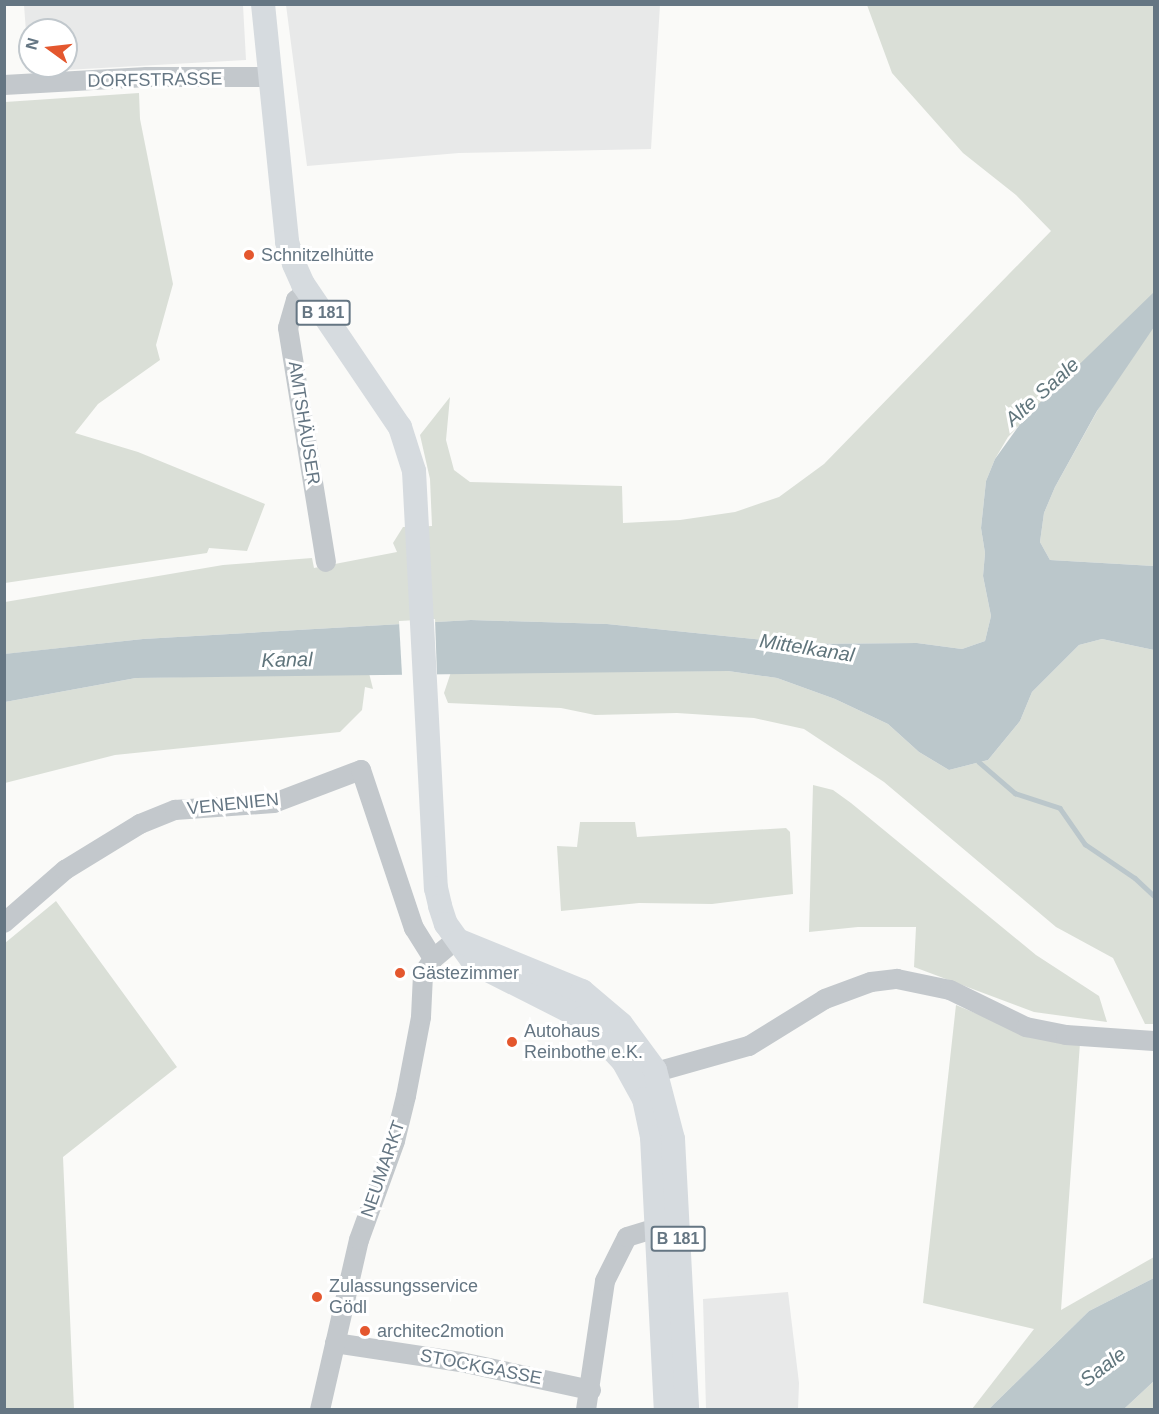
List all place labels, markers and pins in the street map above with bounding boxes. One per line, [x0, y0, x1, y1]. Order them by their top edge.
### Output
place label: Schnitzelhütte [261, 244, 374, 266]
marker: Schnitzelhütte [242, 248, 256, 262]
place label: Gästezimmer [412, 962, 519, 984]
marker: Gästezimmer [393, 966, 407, 980]
place label: Autohaus Reinbothe e.K. [524, 1021, 643, 1064]
marker: Autohaus Reinbothe e.K. [505, 1035, 519, 1049]
place label: Zulassungsservice Gödl [329, 1276, 478, 1318]
marker: Zulassungsservice Gödl [310, 1290, 324, 1304]
place label: architec2motion [377, 1320, 504, 1342]
marker: architec2motion [358, 1324, 372, 1338]

